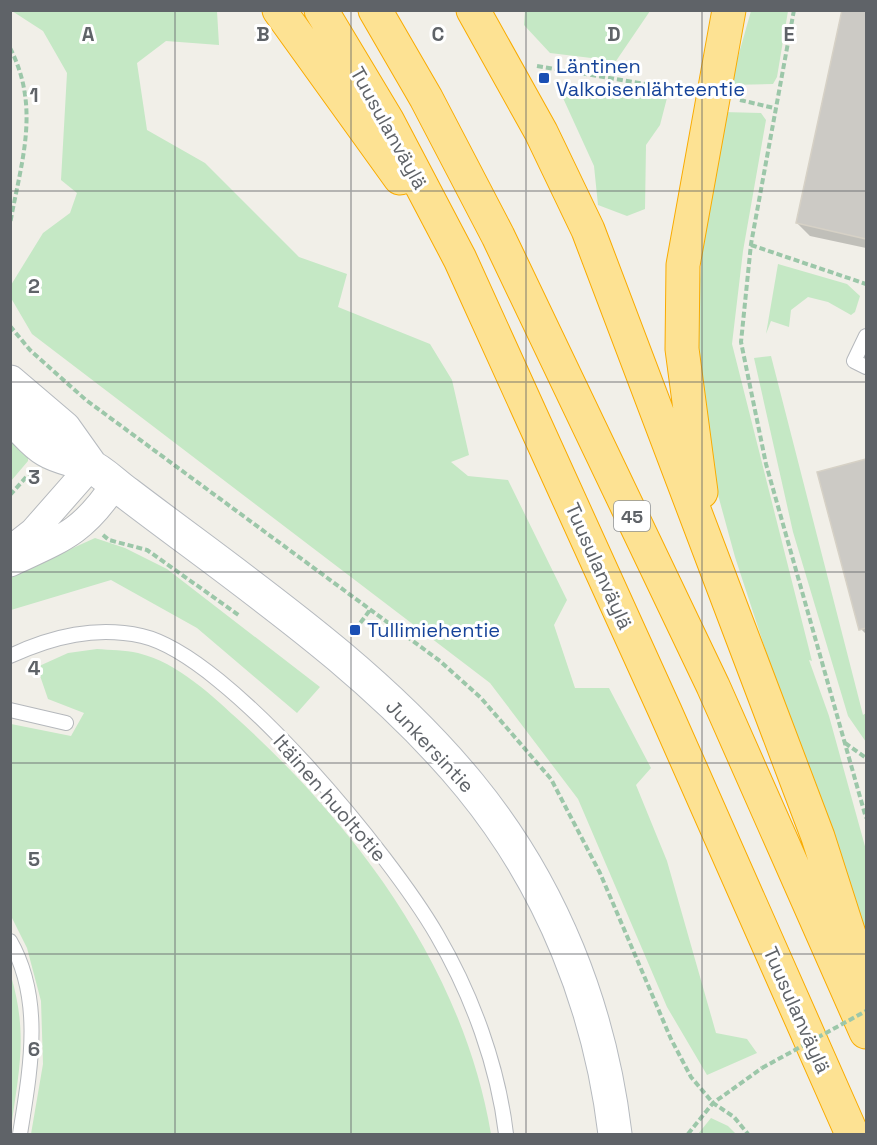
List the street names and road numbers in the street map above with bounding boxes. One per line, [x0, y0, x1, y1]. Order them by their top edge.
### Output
street label: Tuusulanväylä [345, 62, 433, 194]
street label: Tuusulanväylä [559, 498, 639, 634]
road number: 45 [614, 501, 650, 531]
street label: Junkersintie [380, 694, 480, 798]
street label: Itäinen huoltotie [268, 729, 392, 867]
street label: Tuusulanväylä [757, 942, 837, 1078]

